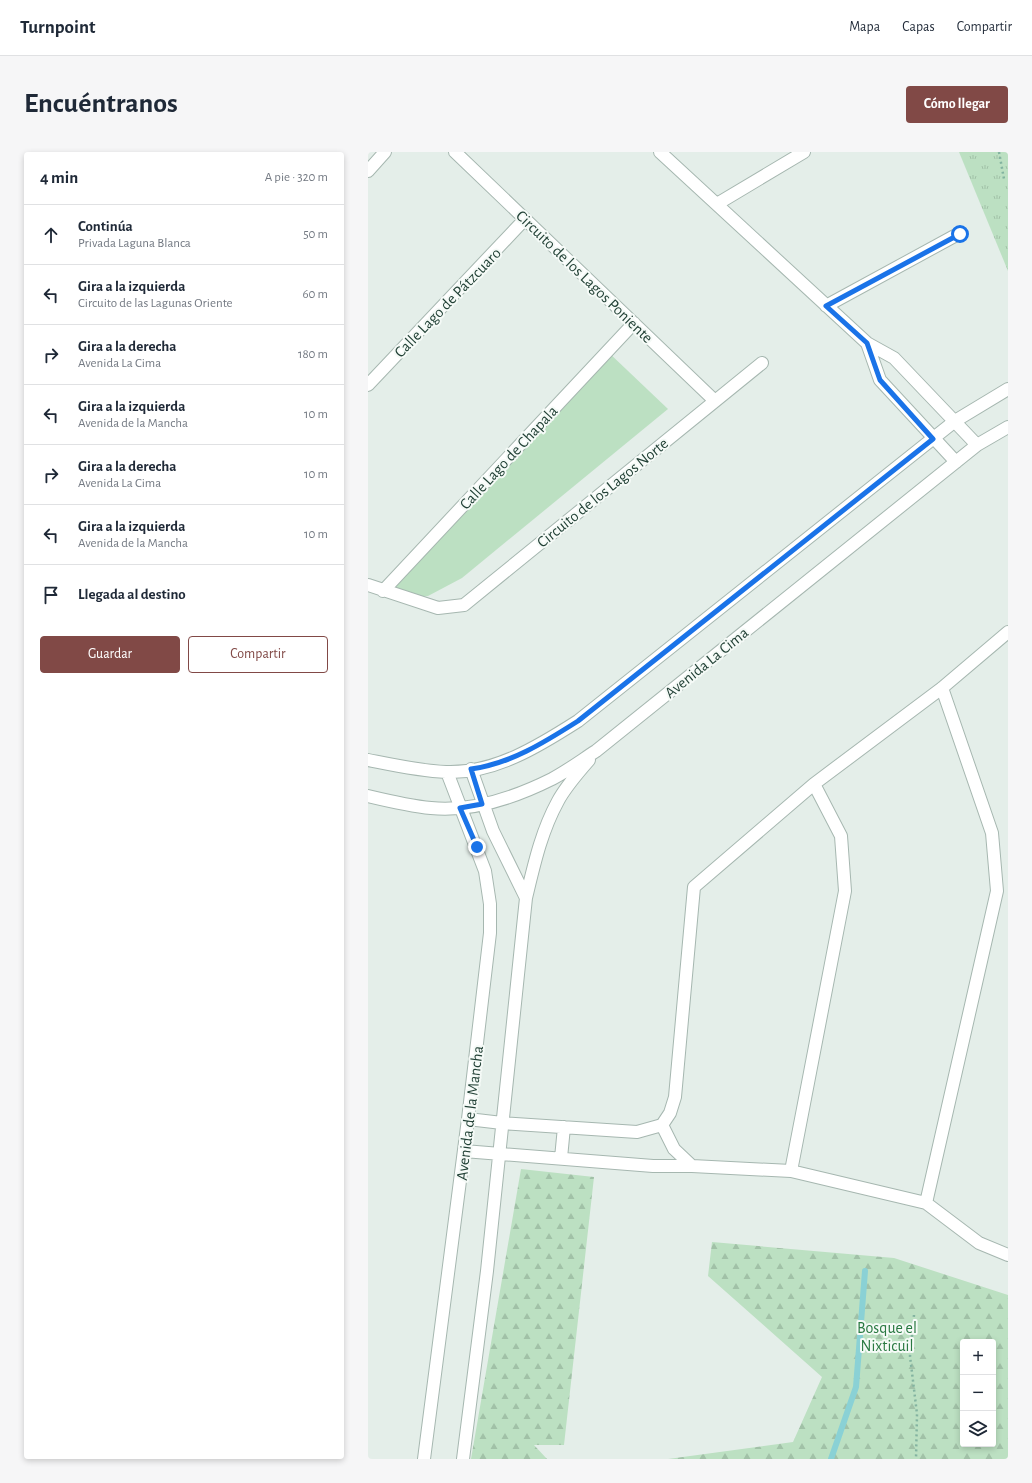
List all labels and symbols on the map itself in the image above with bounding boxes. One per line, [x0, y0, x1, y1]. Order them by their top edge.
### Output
street label: Circuito de los Lagos Poniente [513, 207, 656, 346]
route start [951, 225, 969, 243]
street label: Calle Lago de Pátzcuaro [391, 245, 504, 361]
street label: Calle Lago de Chapala [457, 403, 561, 513]
street label: Circuito de los Lagos Norte [534, 435, 671, 550]
street label: Avenida La Cima [662, 624, 751, 701]
route end [468, 838, 486, 856]
street label: Avenida de la Mancha [454, 1045, 486, 1181]
park label: Bosque el Nixticuil [857, 1320, 917, 1354]

